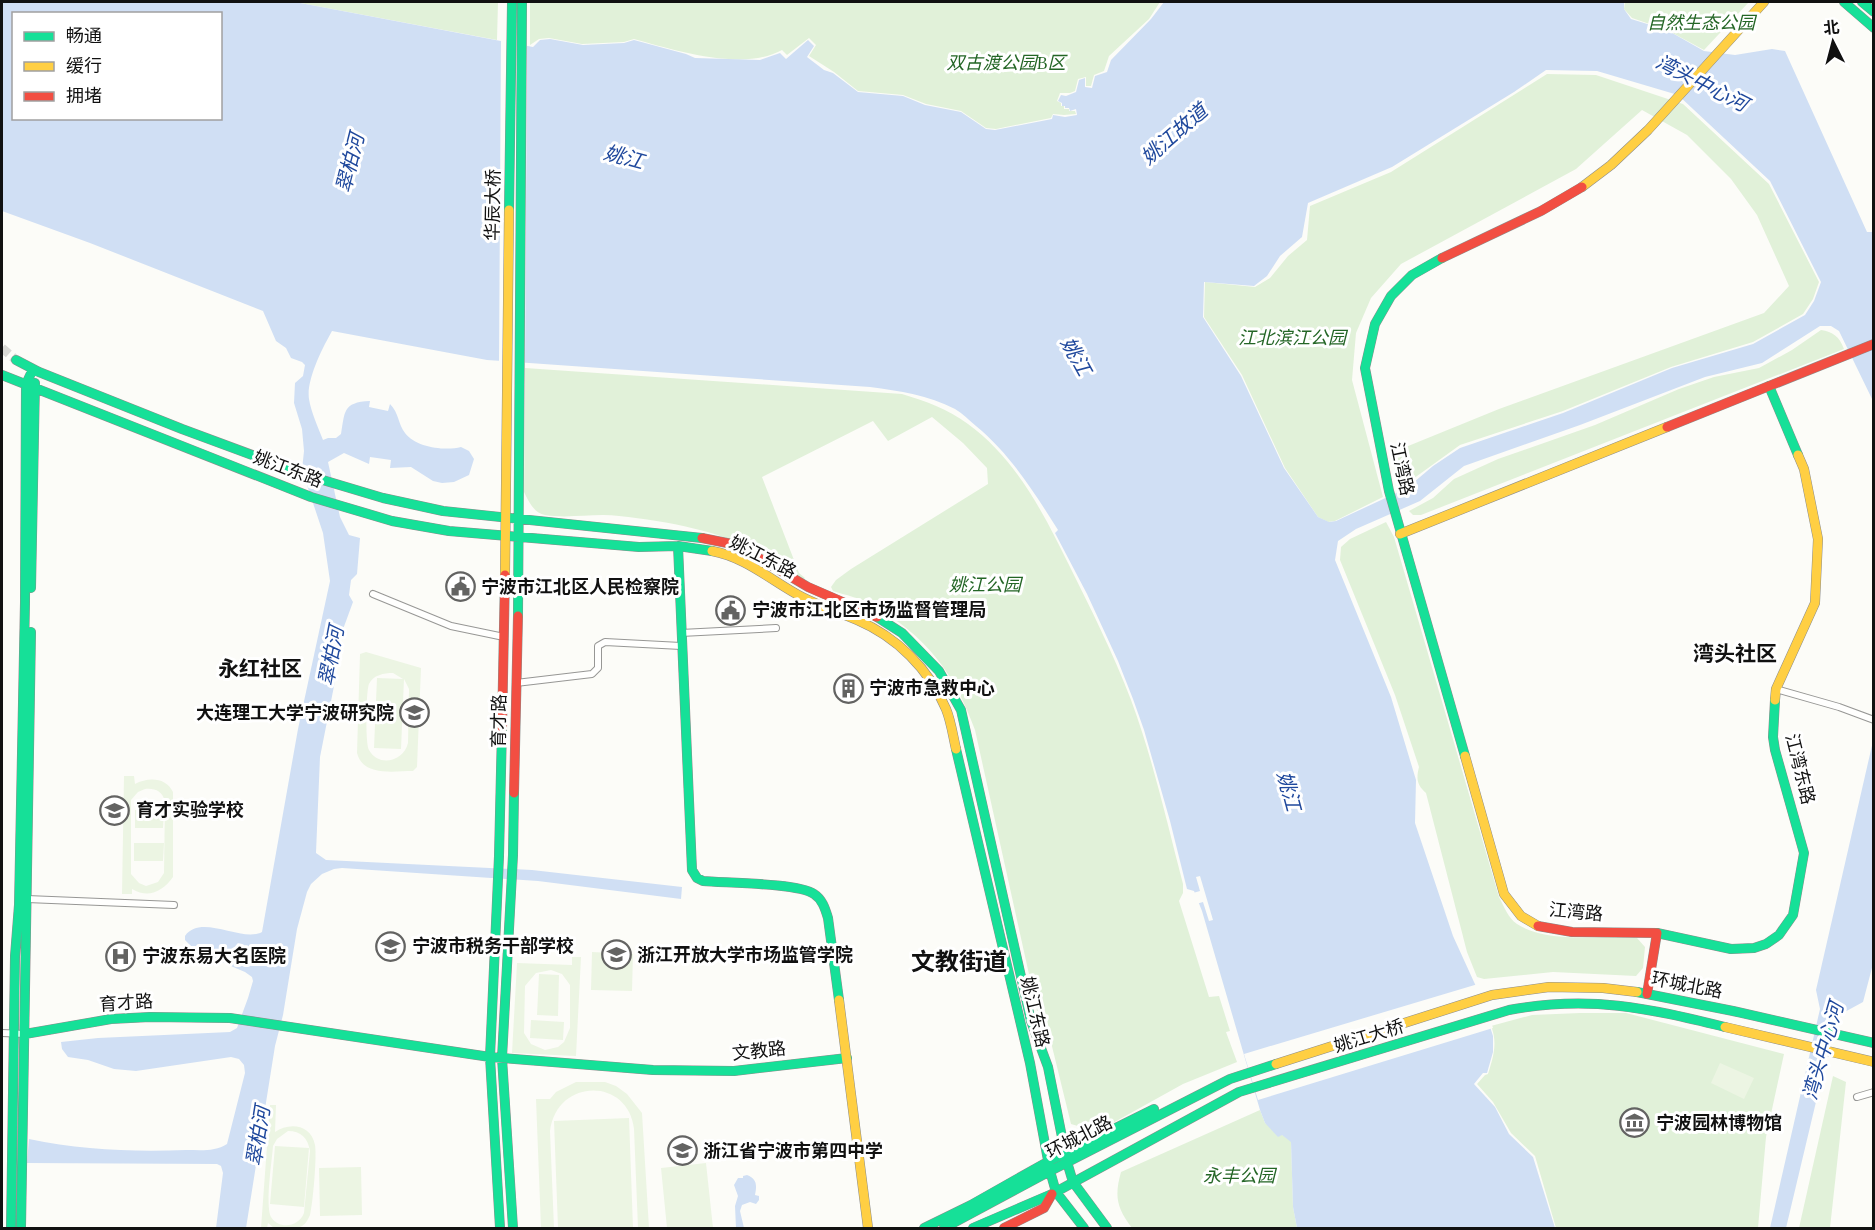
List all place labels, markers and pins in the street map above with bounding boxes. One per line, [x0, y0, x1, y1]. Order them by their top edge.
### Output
public building icon: 宁波市江北区人民检察院 [444, 571, 476, 603]
place label: 宁波市江北区人民检察院 [481, 575, 679, 598]
public building icon: 宁波市江北区市场监督管理局 [715, 594, 747, 626]
place label: 宁波市江北区市场监督管理局 [752, 598, 986, 621]
building icon: 宁波市急救中心 [832, 672, 864, 704]
place label: 宁波市急救中心 [869, 676, 995, 699]
school or university icon: 大连理工大学宁波研究院 [399, 697, 431, 729]
place label: 大连理工大学宁波研究院 [196, 701, 394, 724]
school or university icon: 育才实验学校 [99, 794, 131, 826]
place label: 育才实验学校 [136, 798, 244, 821]
school or university icon: 宁波市税务干部学校 [375, 930, 407, 962]
place label: 宁波市税务干部学校 [412, 934, 574, 957]
school or university icon: 浙江开放大学市场监管学院 [600, 939, 632, 971]
hospital icon: 宁波东易大名医院 [105, 940, 137, 972]
place label: 浙江开放大学市场监管学院 [637, 943, 853, 966]
place label: 宁波东易大名医院 [142, 944, 286, 967]
museum icon: 宁波园林博物馆 [1619, 1107, 1651, 1139]
place label: 宁波园林博物馆 [1656, 1111, 1782, 1134]
school or university icon: 浙江省宁波市第四中学 [666, 1135, 698, 1167]
place label: 浙江省宁波市第四中学 [703, 1139, 883, 1162]

